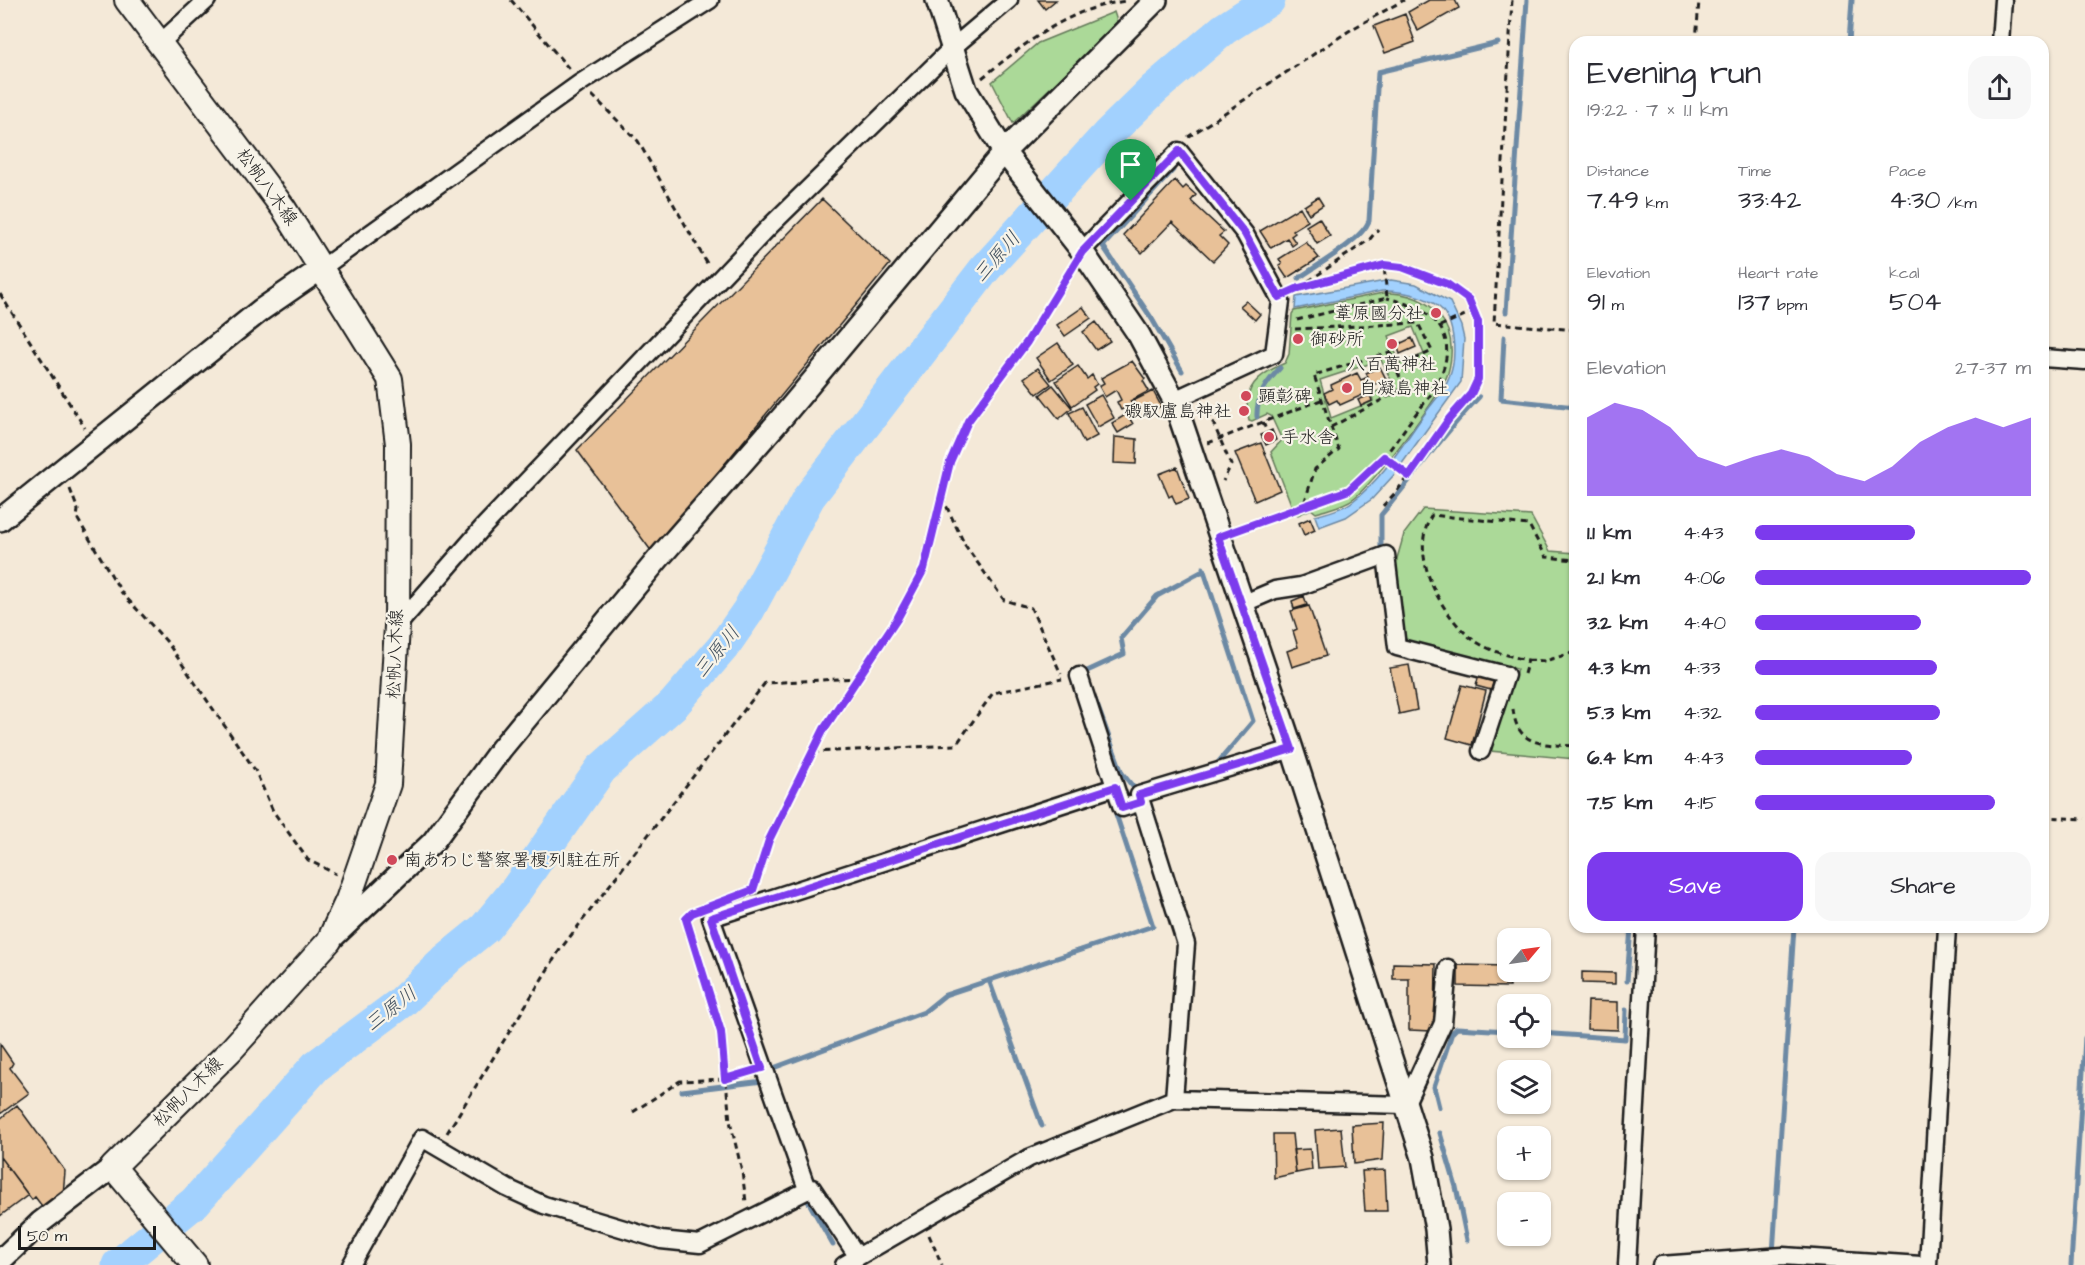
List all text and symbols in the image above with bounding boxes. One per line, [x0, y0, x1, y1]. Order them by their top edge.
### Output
text: Evening run [1587, 50, 1761, 96]
button: share [1968, 56, 2031, 119]
text: 19:22 · 7 × 1.1 km [1587, 96, 1728, 124]
pin [1105, 139, 1156, 201]
street label: 松帆八木線 [230, 143, 304, 231]
icon: arrive [1114, 148, 1147, 181]
text: Distance [1587, 160, 1649, 182]
text: Time [1738, 160, 1772, 182]
text: Pace [1889, 160, 1926, 182]
text: 7.49 [1587, 182, 1639, 218]
text: 33:42 [1738, 182, 1801, 218]
text: 4:30 [1889, 182, 1941, 218]
text: km [1639, 192, 1668, 214]
text: /km [1941, 192, 1977, 214]
water label: 三原川 [967, 225, 1027, 289]
text: Elevation [1587, 262, 1650, 284]
text: Heart rate [1738, 262, 1818, 284]
text: kcal [1889, 262, 1920, 284]
text: 91 [1587, 284, 1605, 320]
text: 137 [1738, 284, 1771, 320]
text: 504 [1889, 284, 1942, 320]
text: m [1605, 294, 1624, 316]
text: bpm [1771, 294, 1807, 316]
place label: 葦原國分社 [1334, 301, 1424, 326]
marker: 葦原國分社 [1429, 306, 1443, 320]
place label: 御砂所 [1310, 327, 1364, 352]
marker: 御砂所 [1291, 332, 1305, 346]
marker: 八百萬神社 [1385, 337, 1399, 351]
place label: 八百萬神社 [1347, 352, 1437, 377]
text: Elevation [1587, 354, 1666, 382]
text: 27–37 m [1955, 354, 2031, 382]
place label: 自凝島神社 [1359, 376, 1449, 401]
marker: 自凝島神社 [1340, 381, 1354, 395]
place label: 顕彰碑 [1258, 384, 1312, 409]
marker: 顕彰碑 [1239, 389, 1253, 403]
place label: 磤馭盧島神社 [1124, 399, 1232, 424]
marker: 磤馭盧島神社 [1237, 404, 1251, 418]
place label: 手水舎 [1281, 425, 1335, 450]
marker: 手水舎 [1262, 430, 1276, 444]
text: 1.1 km [1587, 519, 1631, 547]
text: 4:43 [1683, 519, 1724, 547]
text: 2.1 km [1587, 564, 1640, 592]
text: 4:06 [1683, 564, 1725, 592]
street label: 松帆八木線 [381, 609, 409, 699]
text: 3.2 km [1587, 609, 1647, 637]
text: 4:40 [1683, 609, 1726, 637]
water label: 三原川 [687, 620, 747, 684]
text: 4.3 km [1587, 654, 1649, 682]
text: 4:33 [1683, 654, 1720, 682]
text: 5.3 km [1587, 699, 1650, 727]
text: 4:32 [1683, 699, 1722, 727]
text: 6.4 km [1587, 744, 1652, 772]
text: 4:43 [1683, 744, 1724, 772]
text: 7.5 km [1587, 789, 1652, 817]
text: 4:15 [1683, 789, 1717, 817]
place label: 南あわじ警察署榎列駐在所 [404, 848, 620, 873]
button: Save [1587, 852, 1803, 921]
button: Share [1815, 852, 2031, 921]
marker: 南あわじ警察署榎列駐在所 [385, 853, 399, 867]
north arrow [1497, 928, 1551, 982]
map controls [1497, 928, 1551, 1246]
water label: 三原川 [359, 979, 423, 1039]
button: locate [1497, 994, 1551, 1048]
street label: 松帆八木線 [147, 1051, 229, 1133]
button: layers [1497, 1060, 1551, 1114]
button: + [1497, 1126, 1551, 1180]
button: − [1497, 1192, 1551, 1246]
scale bar [18, 1223, 156, 1250]
text: 50 m [27, 1225, 67, 1247]

